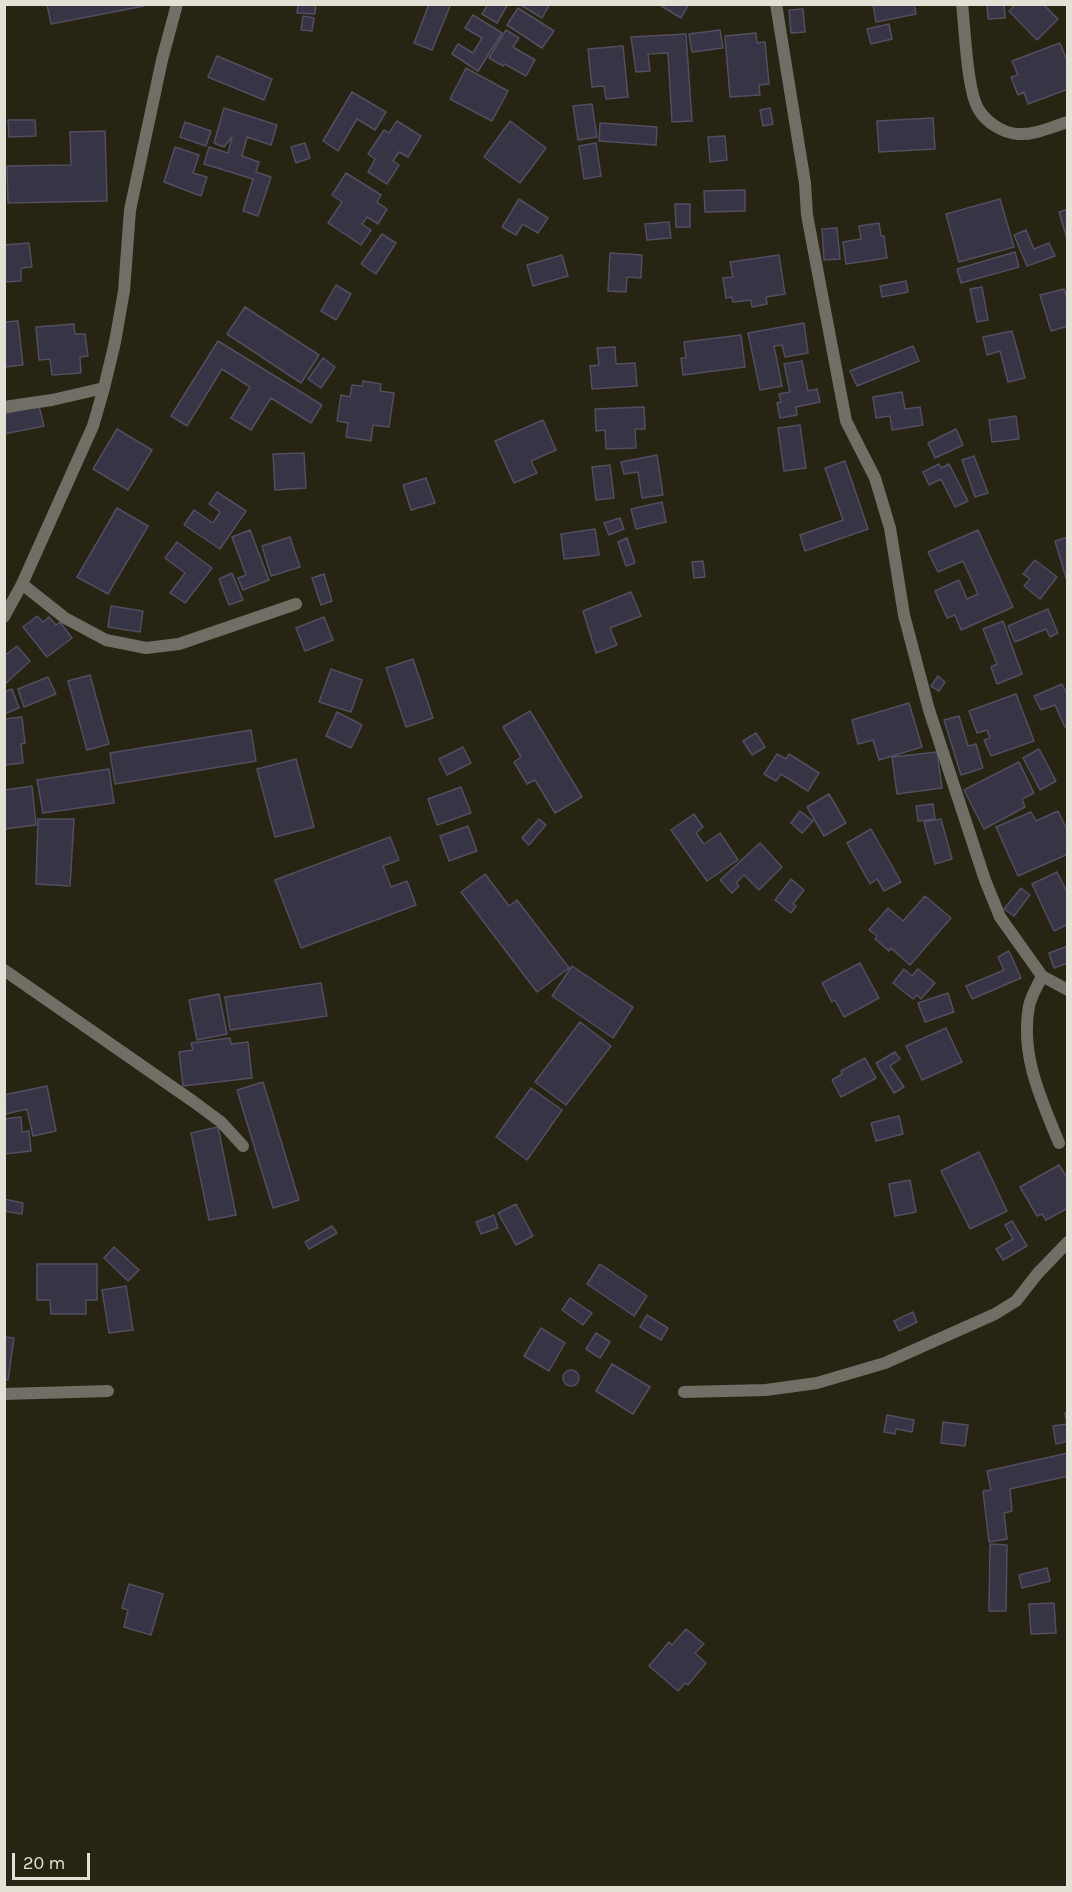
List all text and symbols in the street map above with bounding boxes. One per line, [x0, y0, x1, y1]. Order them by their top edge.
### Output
scale bar [15, 1841, 93, 1879]
text: 20 m [23, 1852, 65, 1874]

